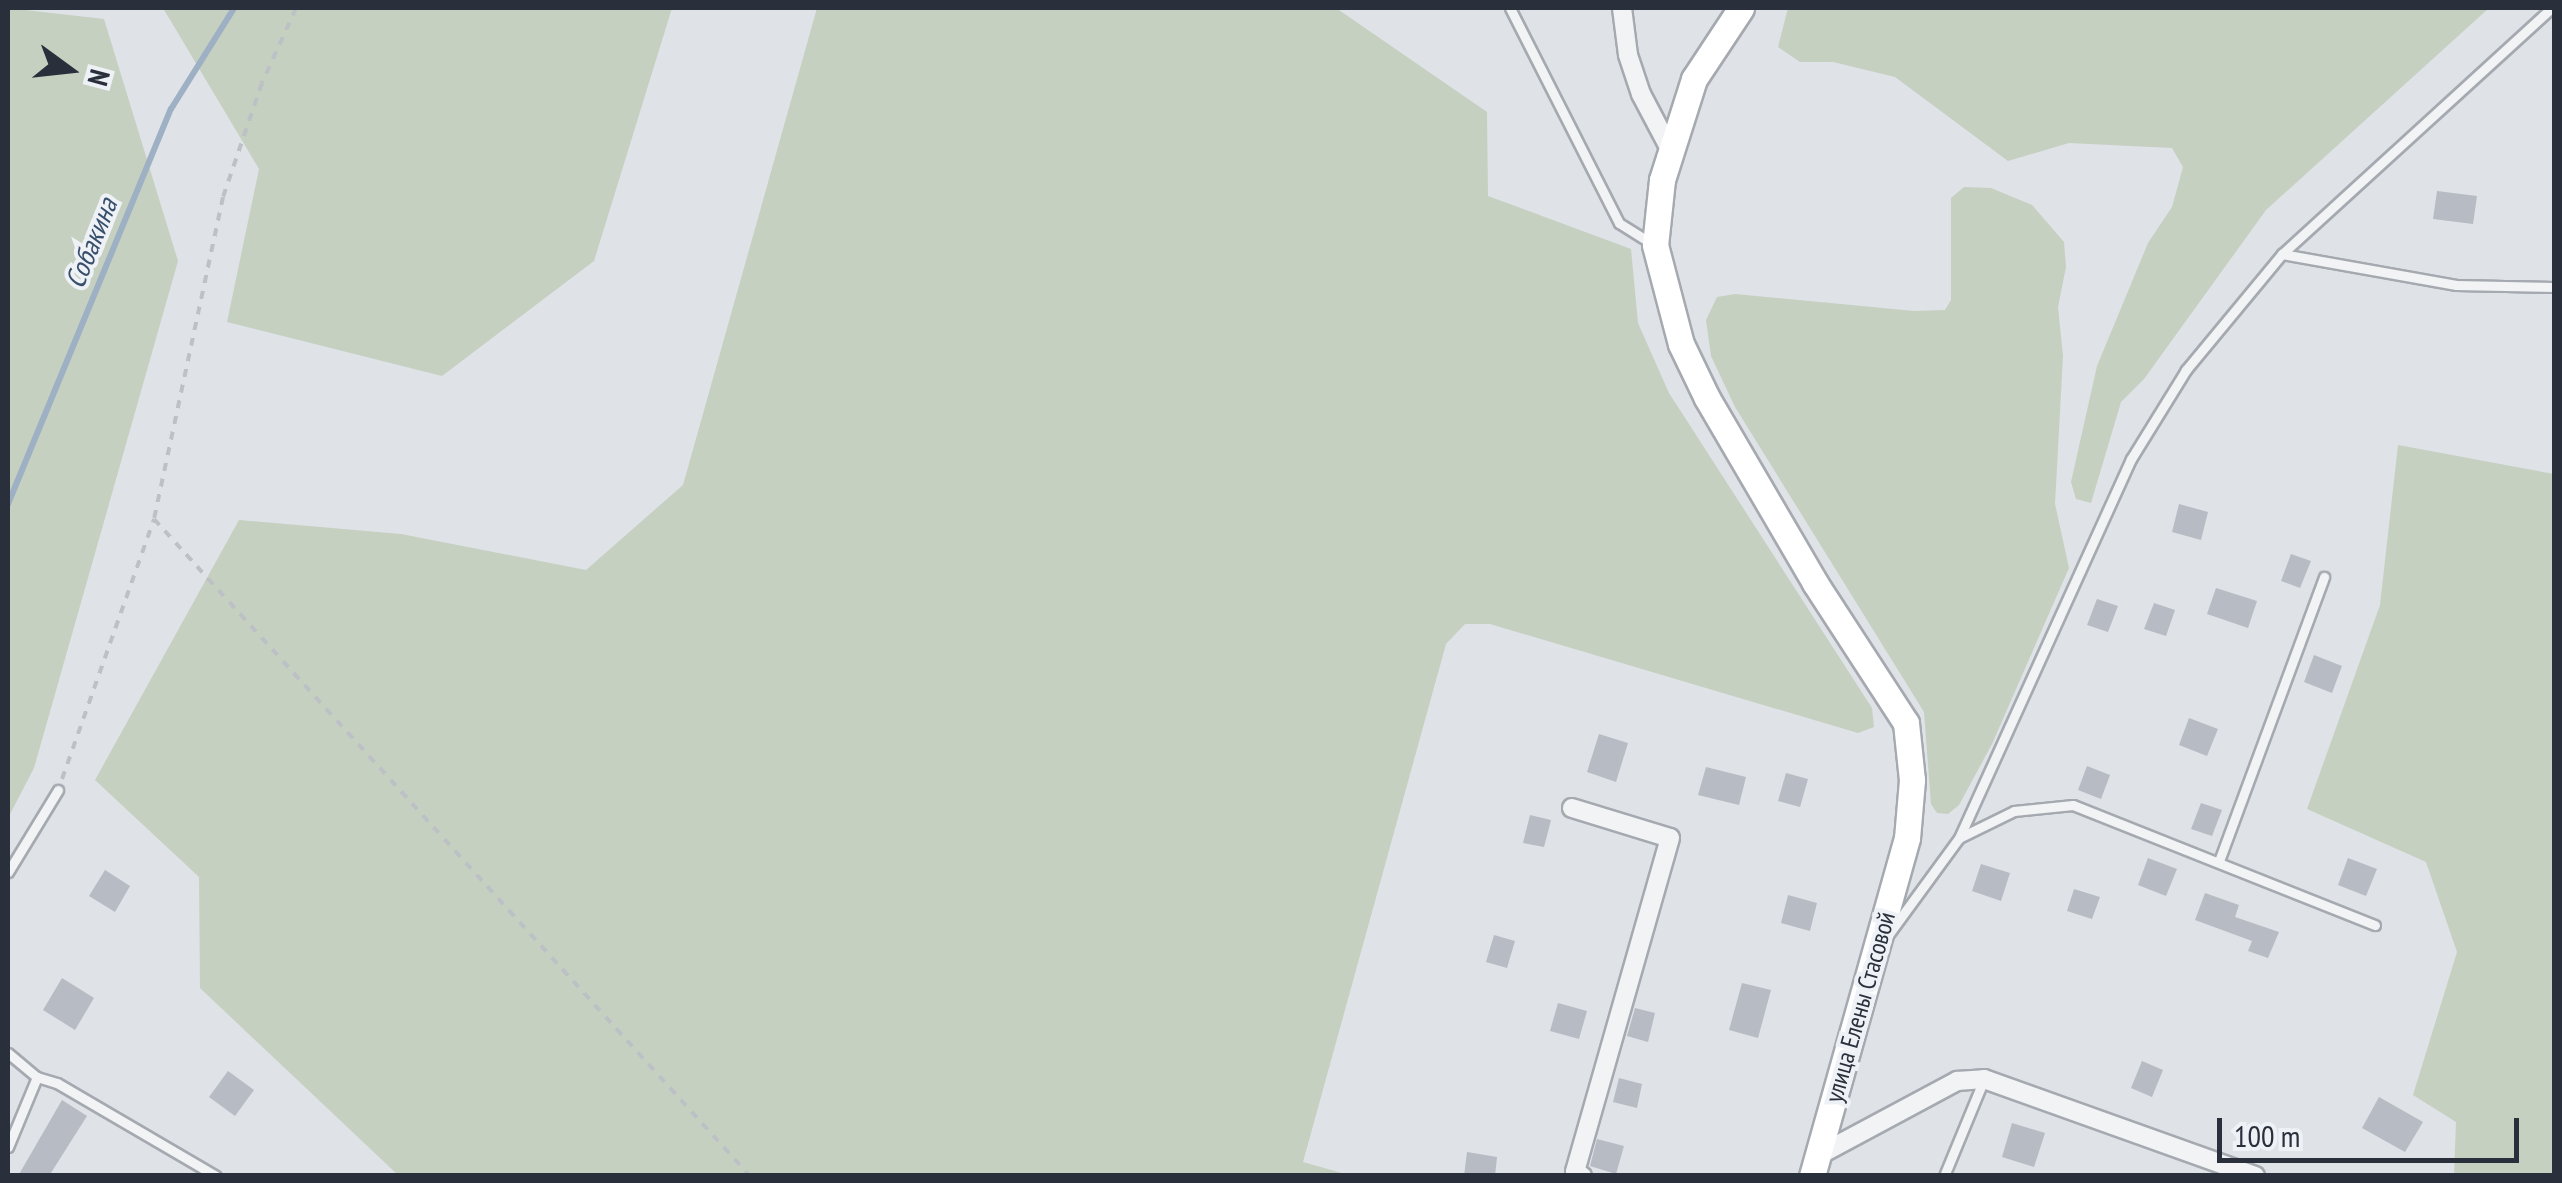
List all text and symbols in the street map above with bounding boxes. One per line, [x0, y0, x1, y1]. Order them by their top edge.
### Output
north arrow [20, 20, 120, 120]
text: N [80, 66, 119, 90]
water label: Собакина [58, 193, 124, 293]
street label: улица Елены Стасовой [1818, 908, 1902, 1106]
scale bar [2222, 1098, 2524, 1160]
text: 100 m [2234, 1116, 2300, 1155]

